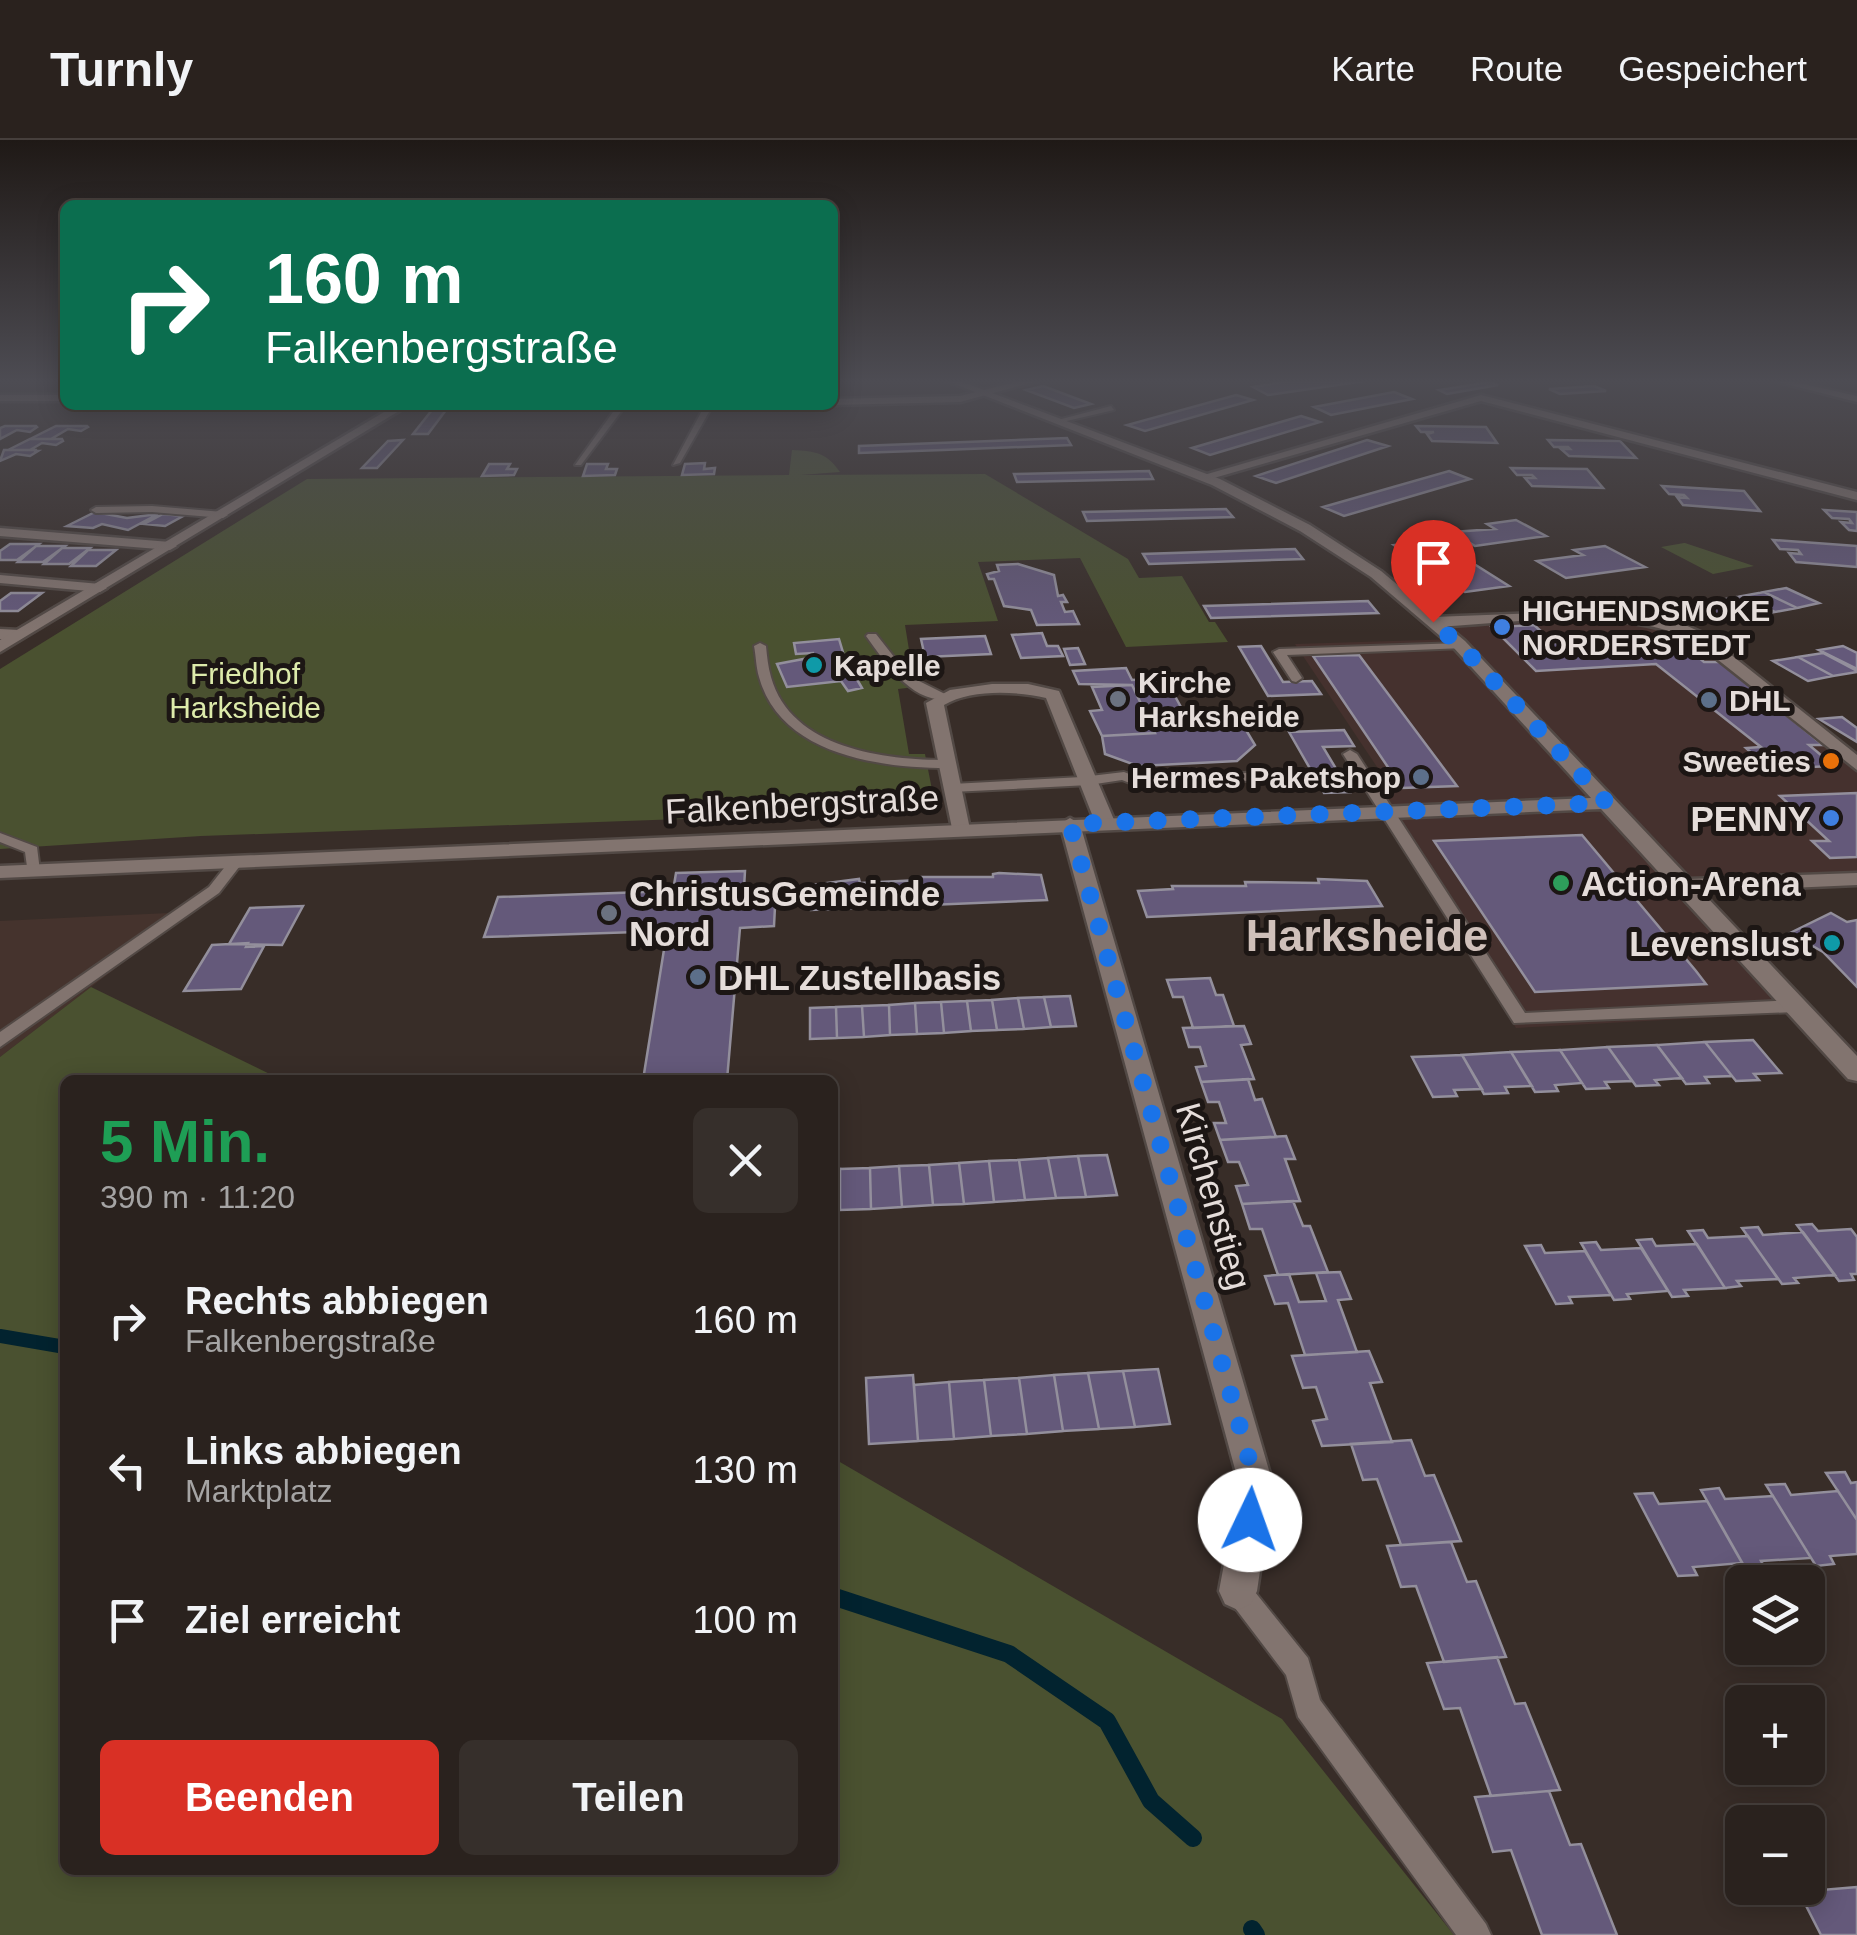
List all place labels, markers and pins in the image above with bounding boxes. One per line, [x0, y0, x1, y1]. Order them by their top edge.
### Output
pin [1391, 520, 1476, 623]
place label: HIGHENDSMOKE NORDERSTEDT [1522, 594, 1770, 661]
marker: HIGHENDSMOKE NORDERSTEDT [1491, 616, 1513, 638]
place label: Kapelle [834, 649, 941, 682]
marker: Kapelle [803, 654, 825, 676]
place label: Kirche Harksheide [1138, 666, 1300, 733]
place label: DHL [1729, 684, 1791, 717]
marker: Kirche Harksheide [1107, 688, 1129, 710]
marker: DHL [1698, 689, 1720, 711]
place label: Sweeties [1683, 745, 1811, 778]
marker: Sweeties [1820, 750, 1842, 772]
place label: Hermes Paketshop [1131, 761, 1401, 794]
marker: Hermes Paketshop [1410, 766, 1432, 788]
place label: PENNY [1690, 799, 1811, 838]
marker: PENNY [1820, 807, 1842, 829]
place label: Action-Arena [1581, 864, 1801, 903]
marker: Action-Arena [1550, 872, 1572, 894]
place label: ChristusGemeinde Nord [629, 874, 940, 953]
marker: ChristusGemeinde Nord [598, 902, 620, 924]
place label: Levenslust [1629, 924, 1812, 963]
marker: Levenslust [1821, 932, 1843, 954]
place label: DHL Zustellbasis [718, 958, 1001, 997]
marker: DHL Zustellbasis [687, 966, 709, 988]

